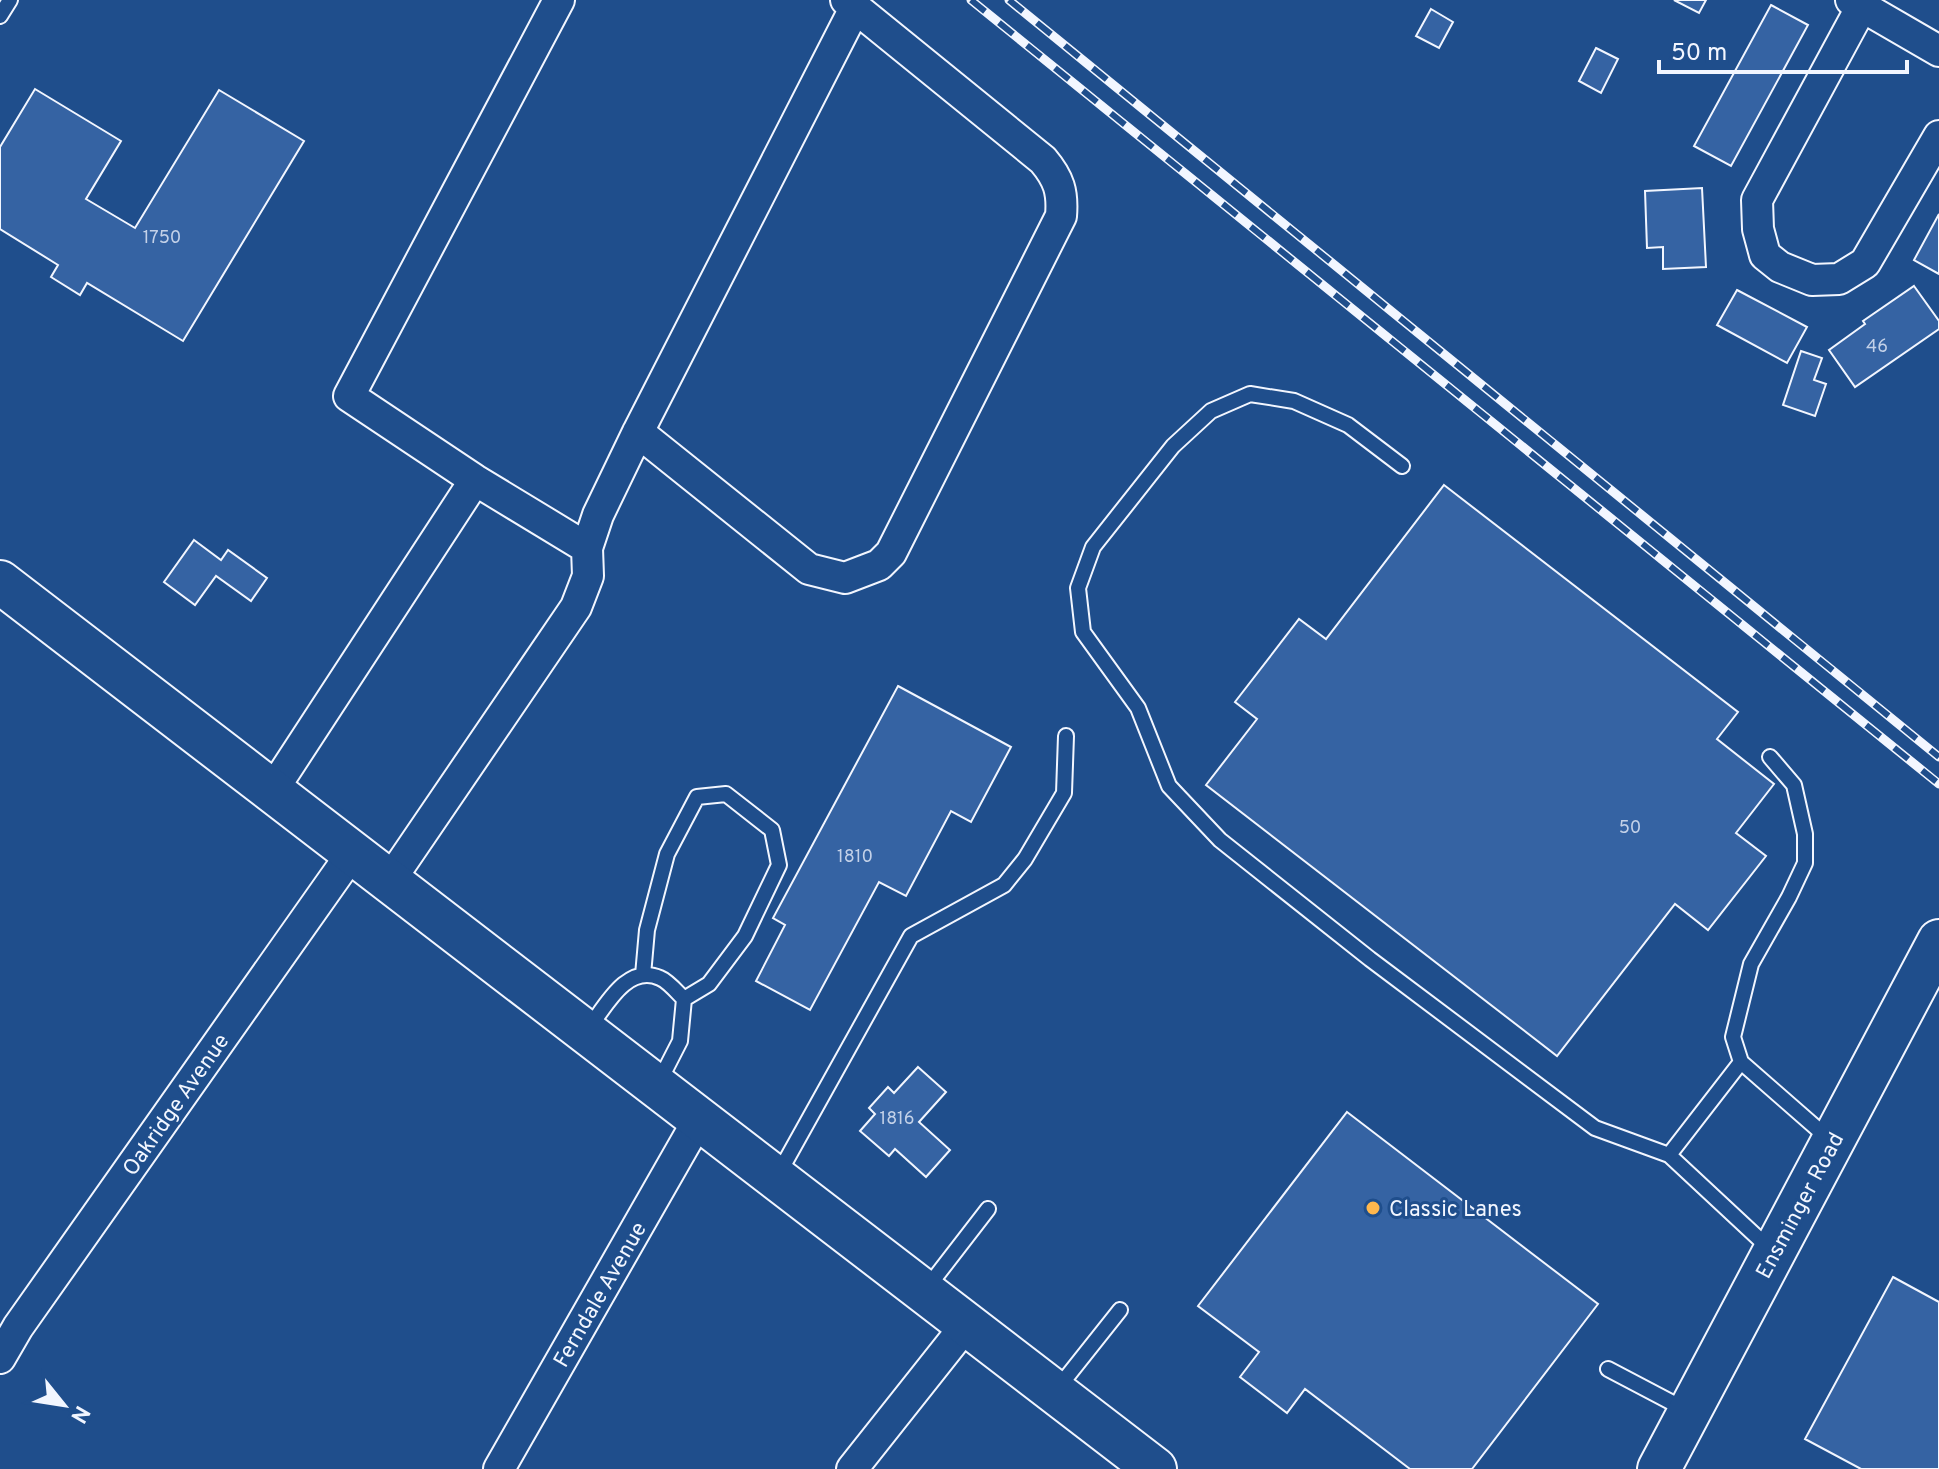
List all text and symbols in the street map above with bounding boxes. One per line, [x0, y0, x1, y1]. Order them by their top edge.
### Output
scale bar [1659, 24, 1907, 74]
text: 50 m [1671, 39, 1727, 69]
house number: 1750 [143, 227, 181, 250]
house number: 46 [1866, 336, 1888, 359]
house number: 50 [1619, 817, 1641, 840]
house number: 1810 [837, 846, 873, 869]
street label: Oakridge Avenue [118, 1029, 236, 1182]
house number: 1816 [879, 1108, 915, 1131]
street label: Ensminger Road [1751, 1128, 1851, 1284]
place label: Classic Lanes [1389, 1197, 1522, 1224]
marker: Classic Lanes [1364, 1199, 1382, 1217]
street label: Ferndale Avenue [549, 1218, 654, 1373]
north arrow [24, 1365, 104, 1445]
text: N [64, 1400, 95, 1427]

